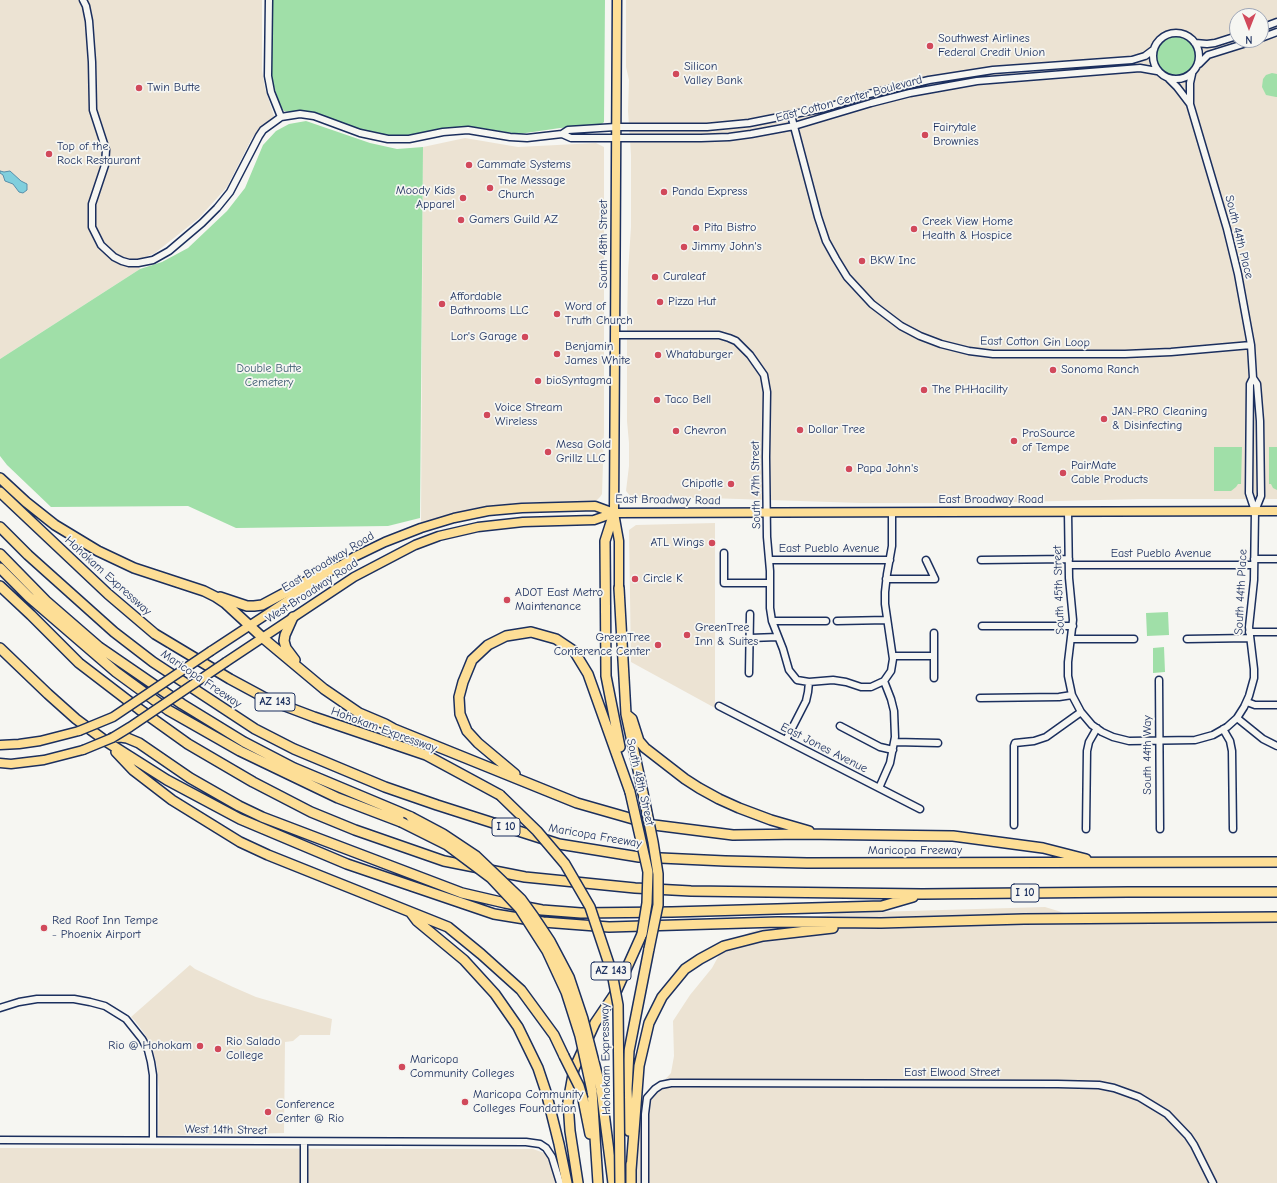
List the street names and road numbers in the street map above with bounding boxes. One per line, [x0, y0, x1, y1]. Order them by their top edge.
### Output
street label: East Cotton Center Boulevard [774, 72, 924, 126]
street label: South 44th Place [1222, 194, 1256, 280]
street label: South 48th Street [597, 200, 611, 288]
street label: East Cotton Gin Loop [980, 334, 1090, 350]
street label: South 47th Street [748, 441, 764, 529]
street label: East Broadway Road [615, 492, 721, 508]
street label: East Broadway Road [938, 493, 1044, 507]
street label: East Broadway Road [279, 529, 377, 595]
street label: Hohokam Expressway [62, 533, 154, 619]
street label: East Pueblo Avenue [779, 542, 879, 556]
street label: South 45th Street [1050, 545, 1068, 635]
street label: East Pueblo Avenue [1111, 547, 1211, 561]
street label: South 44th Place [1232, 549, 1250, 635]
street label: West Broadway Road [263, 556, 361, 626]
street label: Maricopa Freeway [158, 647, 244, 711]
road number: AZ 143 [255, 693, 295, 711]
street label: Hohokam Expressway [329, 704, 439, 756]
street label: South 44th Way [1141, 715, 1155, 795]
street label: East Jones Avenue [778, 720, 870, 776]
street label: South 48th Street [623, 737, 657, 827]
road number: I 10 [492, 818, 520, 836]
street label: Maricopa Freeway [547, 821, 643, 851]
street label: Maricopa Freeway [868, 844, 962, 858]
road number: I 10 [1011, 884, 1039, 902]
road number: AZ 143 [591, 962, 631, 980]
street label: Hohokam Expressway [598, 1003, 614, 1115]
street label: East Elwood Street [904, 1066, 1000, 1080]
street label: West 14th Street [185, 1122, 267, 1138]

